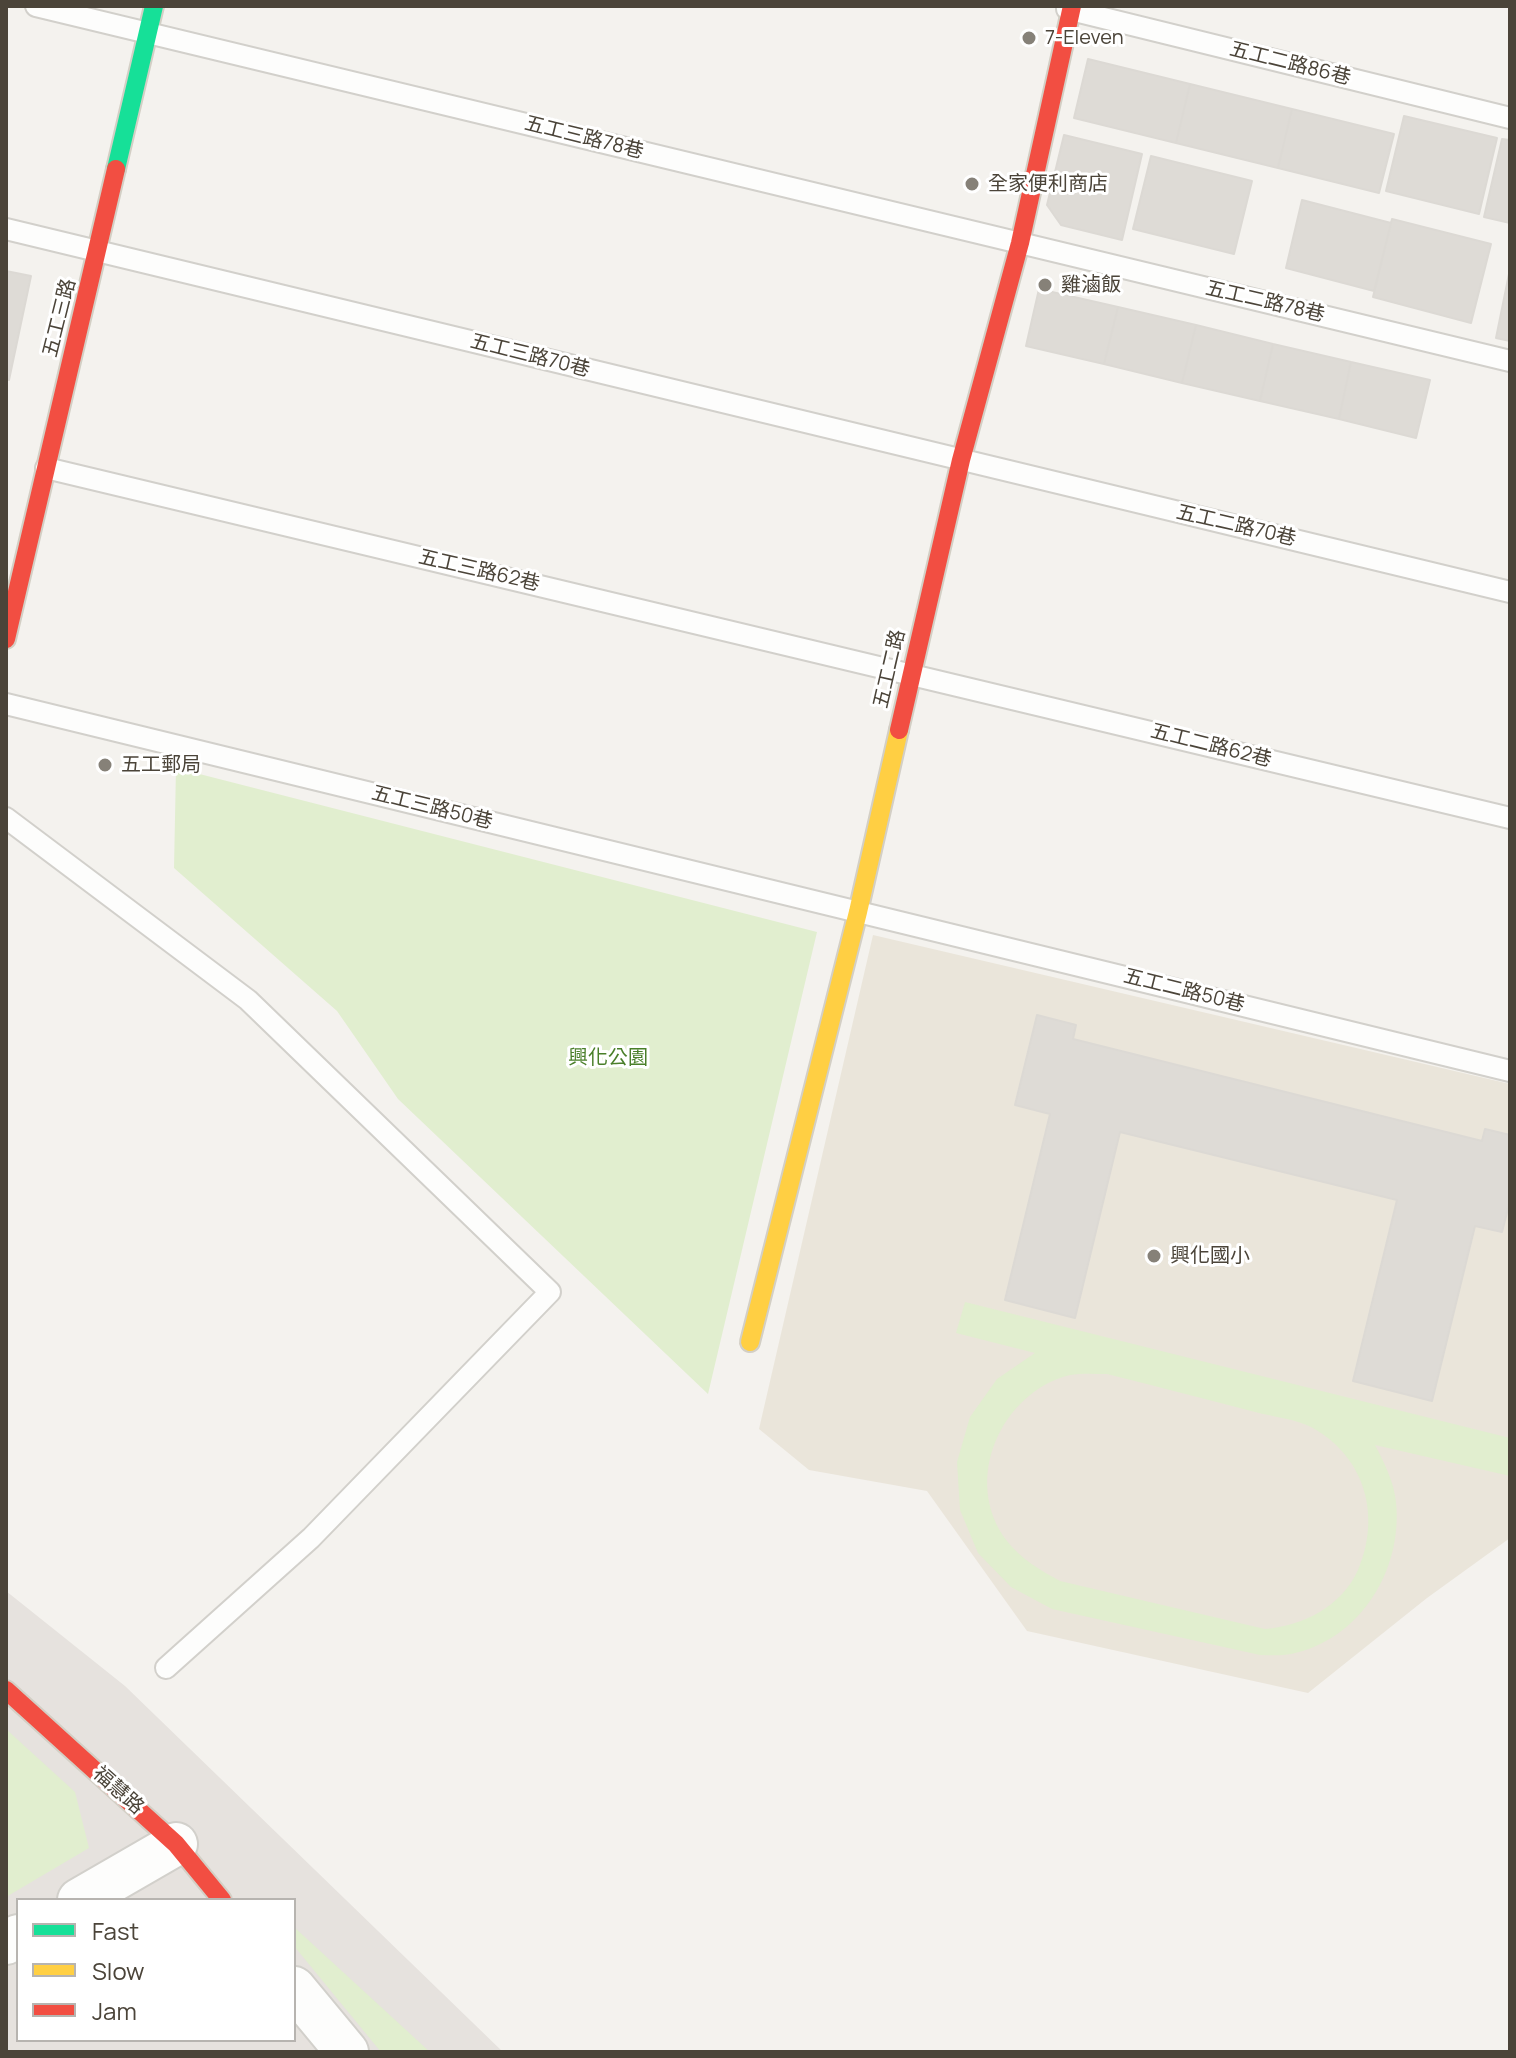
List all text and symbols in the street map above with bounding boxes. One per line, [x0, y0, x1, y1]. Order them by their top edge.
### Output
place label: 7-Eleven [1045, 26, 1124, 50]
marker: 7-Eleven [1020, 29, 1038, 47]
street label: 五工二路86巷 [1227, 37, 1353, 91]
street label: 五工三路78巷 [522, 112, 646, 164]
place label: 全家便利商店 [988, 172, 1108, 196]
marker: 全家便利商店 [963, 175, 981, 193]
place label: 雞滷飯 [1061, 273, 1121, 297]
street label: 五工三路 [39, 276, 81, 360]
marker: 雞滷飯 [1036, 276, 1054, 294]
street label: 五工二路78巷 [1203, 277, 1327, 327]
street label: 五工三路70巷 [468, 330, 592, 382]
street label: 五工二路70巷 [1174, 501, 1298, 551]
street label: 五工三路62巷 [416, 545, 542, 597]
street label: 五工二路 [869, 627, 911, 711]
street label: 五工二路62巷 [1148, 719, 1274, 773]
place label: 五工郵局 [121, 753, 201, 777]
marker: 五工郵局 [96, 756, 114, 774]
street label: 五工三路50巷 [369, 781, 495, 835]
street label: 五工二路50巷 [1121, 964, 1247, 1018]
park label: 興化公園 [568, 1046, 648, 1070]
place label: 興化國小 [1170, 1244, 1250, 1268]
marker: 興化國小 [1145, 1247, 1163, 1265]
street label: 福慧路 [88, 1762, 148, 1820]
legend [16, 1898, 296, 2042]
text: Fast [92, 1914, 139, 1947]
text: Slow [92, 1954, 145, 1987]
text: Jam [92, 1994, 137, 2027]

